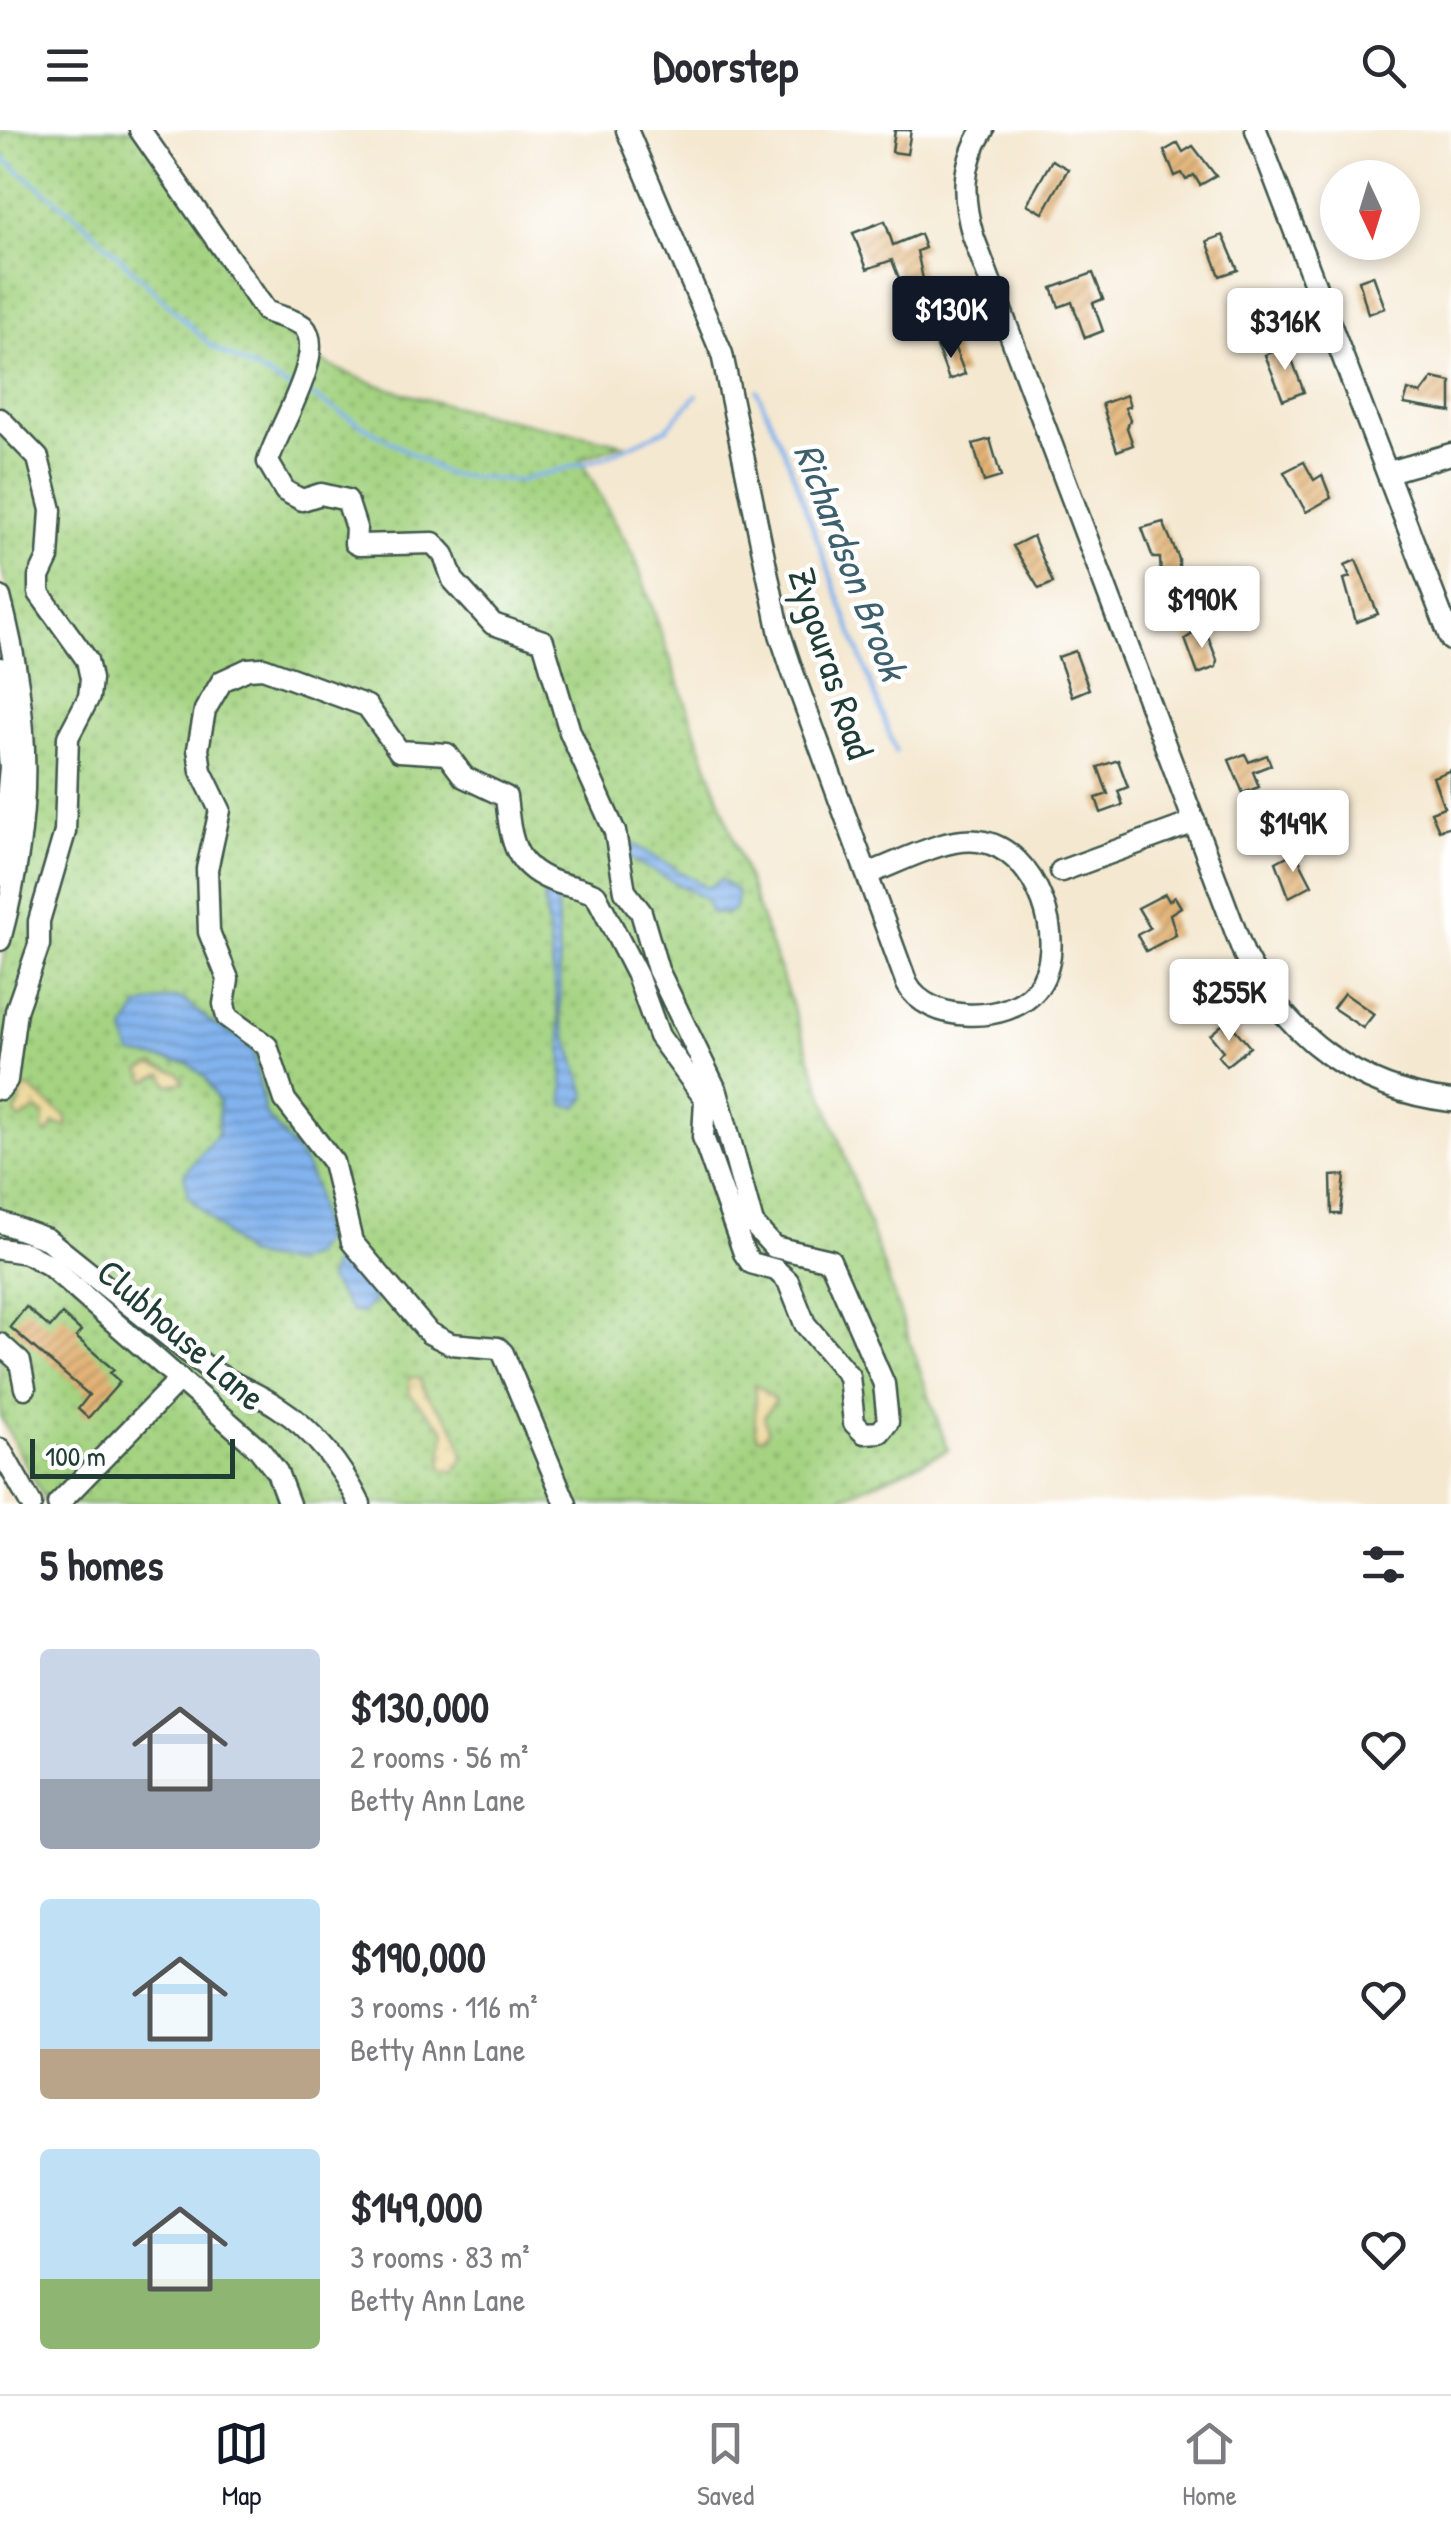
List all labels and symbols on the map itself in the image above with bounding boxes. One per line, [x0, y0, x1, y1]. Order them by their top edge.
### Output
north arrow [1320, 160, 1420, 260]
pin: $130K [881, 276, 1021, 361]
pin: $316K [1215, 288, 1355, 373]
water label: Richardson Brook [782, 435, 923, 690]
street label: Zygouras Road [777, 561, 887, 765]
pin: $190K [1132, 566, 1272, 651]
pin: $149K [1223, 790, 1363, 875]
pin: $255K [1159, 959, 1299, 1044]
street label: Clubhouse Lane [86, 1246, 278, 1422]
scale bar [30, 1434, 235, 1478]

